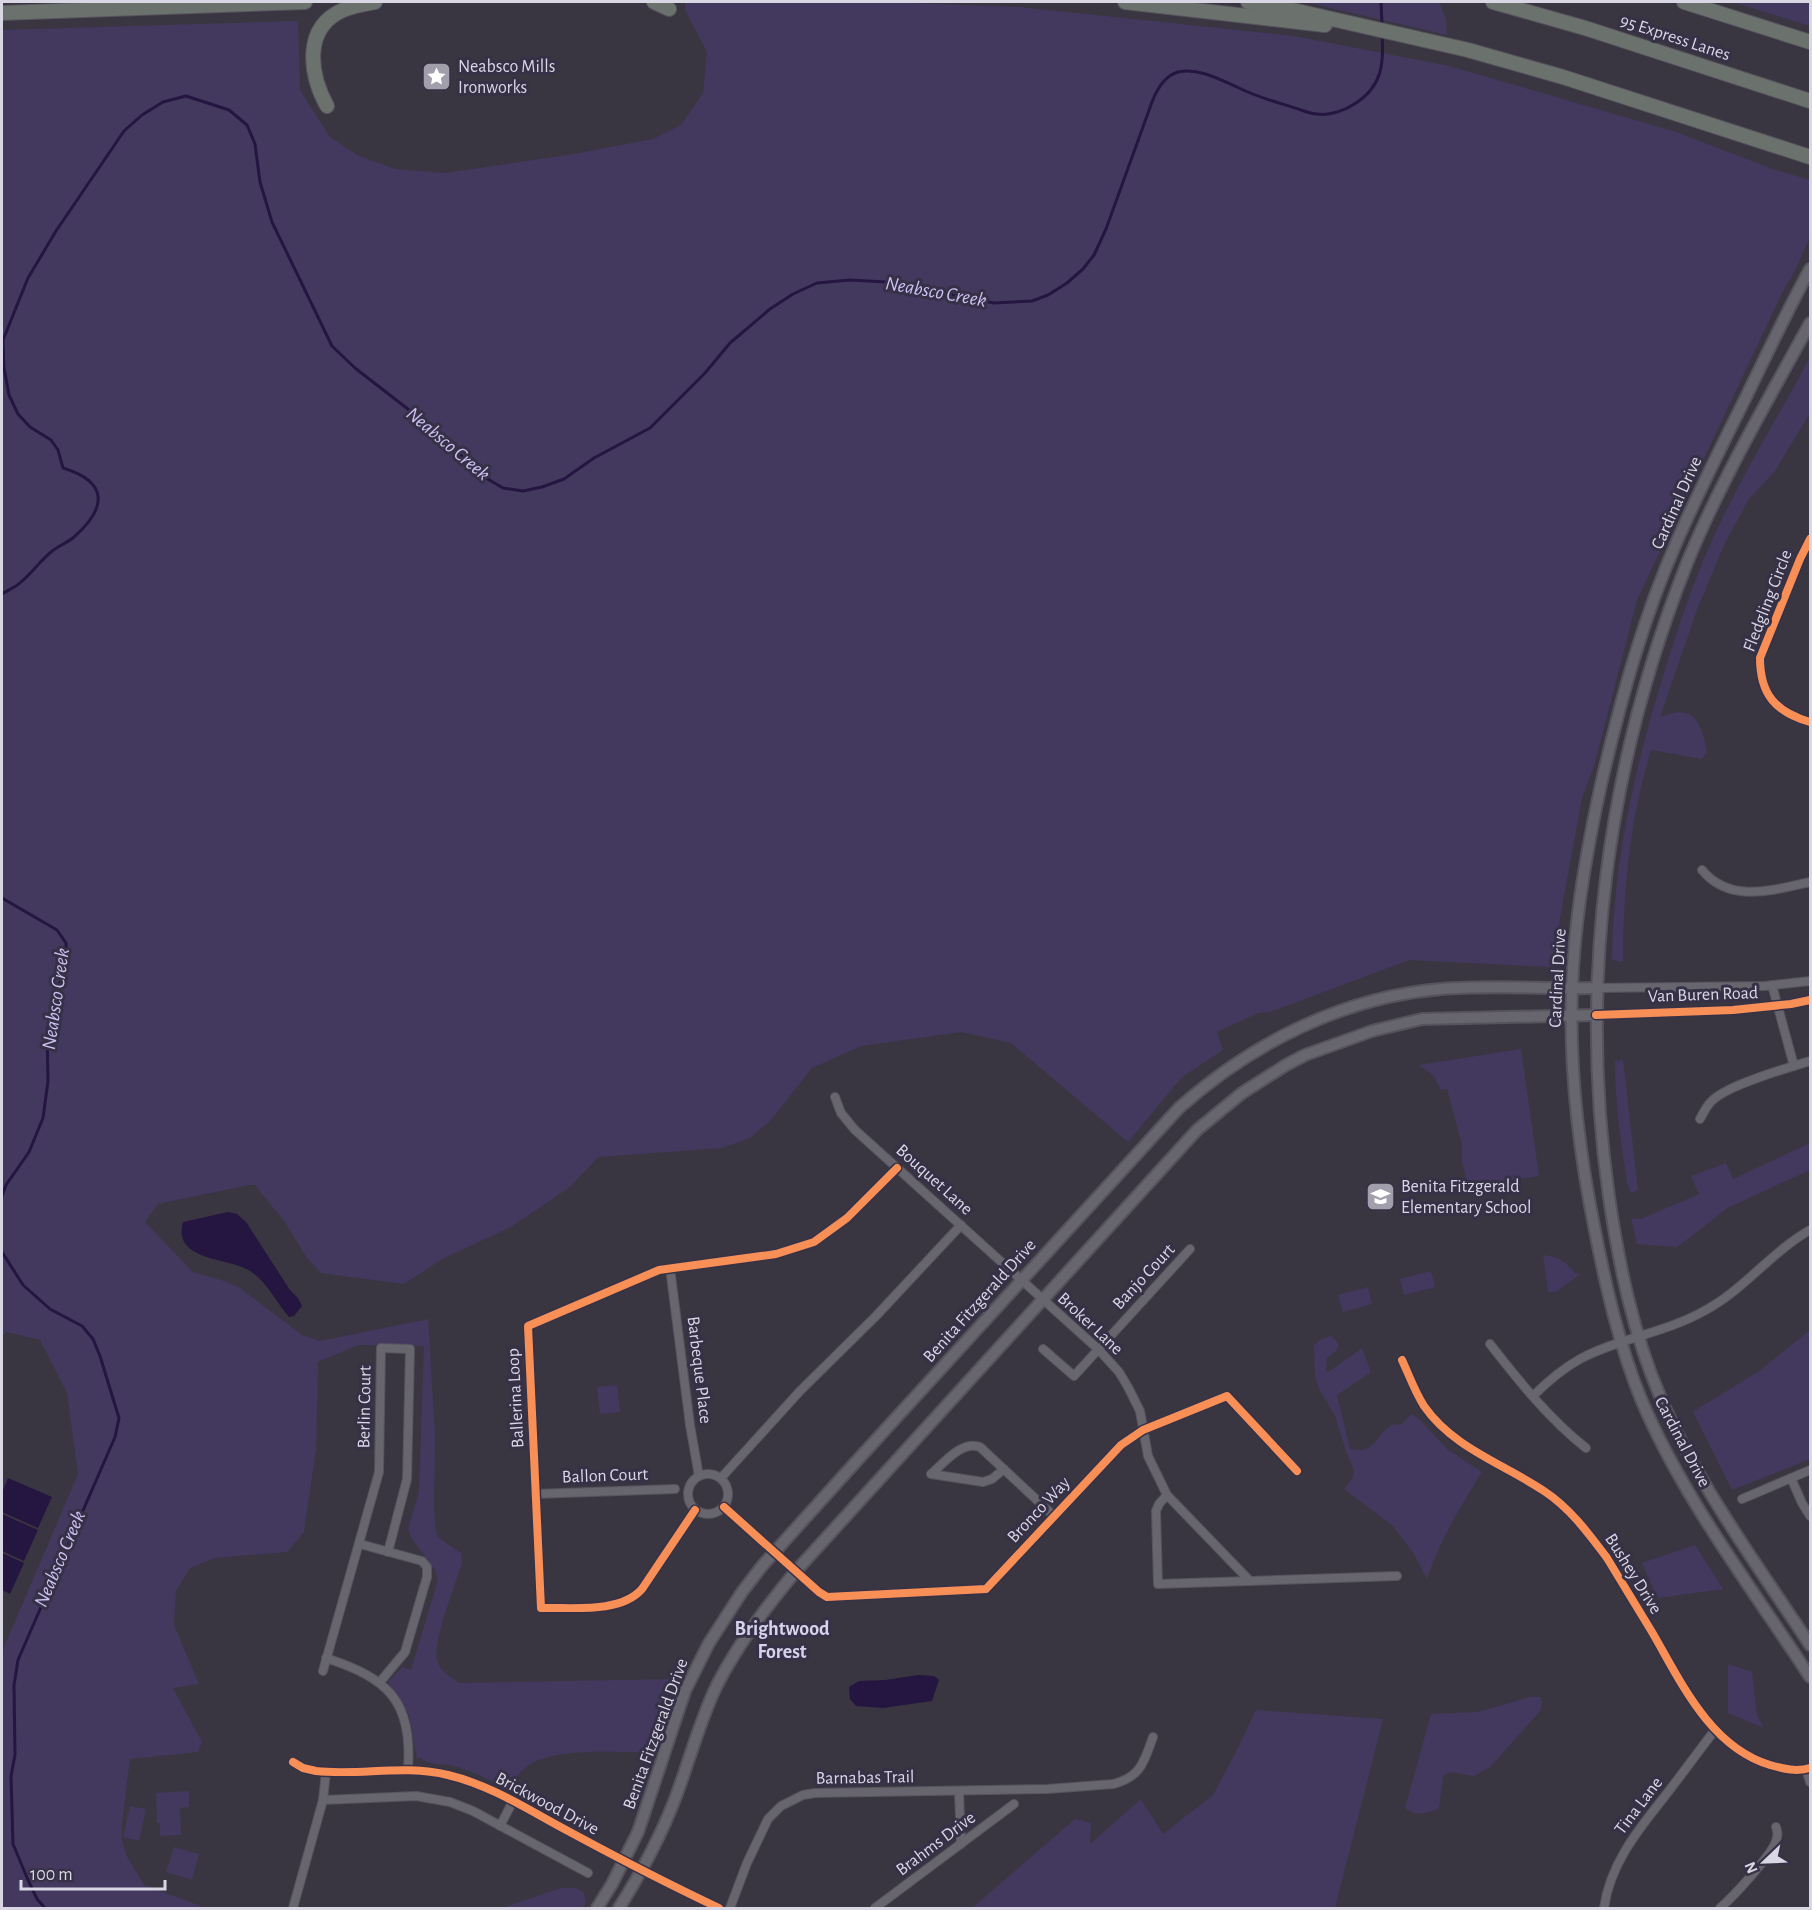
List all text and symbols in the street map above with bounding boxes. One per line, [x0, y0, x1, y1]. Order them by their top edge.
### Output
street label: 95 Express Lanes [1618, 12, 1732, 64]
place label: Neabsco Mills Ironworks [458, 58, 555, 97]
place icon: Neabsco Mills Ironworks [421, 61, 453, 93]
water label: Neabsco Creek [884, 273, 988, 311]
water label: Neabsco Creek [402, 403, 494, 485]
street label: Cardinal Drive [1649, 454, 1705, 552]
street label: Fledgling Circle [1740, 548, 1796, 654]
street label: Cardinal Drive [1546, 928, 1570, 1028]
water label: Neabsco Creek [39, 947, 73, 1051]
street label: Van Buren Road [1648, 984, 1758, 1006]
street label: Bouquet Lane [892, 1141, 976, 1219]
place label: Benita Fitzgerald Elementary School [1401, 1178, 1532, 1217]
school or university icon: Benita Fitzgerald Elementary School [1364, 1181, 1396, 1213]
street label: Benita Fitzgerald Drive [920, 1236, 1040, 1366]
street label: Banjo Court [1109, 1241, 1179, 1313]
street label: Broker Lane [1054, 1289, 1126, 1359]
street label: Barbeque Place [683, 1315, 715, 1425]
street label: Ballerina Loop [504, 1348, 528, 1448]
street label: Berlin Court [355, 1365, 375, 1449]
street label: Cardinal Drive [1651, 1394, 1713, 1490]
street label: Ballon Court [562, 1465, 649, 1486]
street label: Bronco Way [1004, 1473, 1074, 1546]
water label: Neabsco Creek [31, 1508, 89, 1610]
street label: Bushey Drive [1601, 1531, 1665, 1617]
district label: Brightwood Forest [734, 1619, 830, 1662]
street label: Benita Fitzgerald Drive [620, 1656, 692, 1812]
street label: Barnabas Trail [815, 1768, 915, 1788]
street label: Brickwood Drive [492, 1769, 602, 1839]
street label: Tina Lane [1612, 1774, 1666, 1838]
street label: Brahms Drive [893, 1808, 979, 1880]
north arrow [1734, 1832, 1794, 1892]
scale bar [21, 1853, 165, 1891]
text: N [1742, 1859, 1761, 1876]
text: 100 m [30, 1866, 73, 1884]

